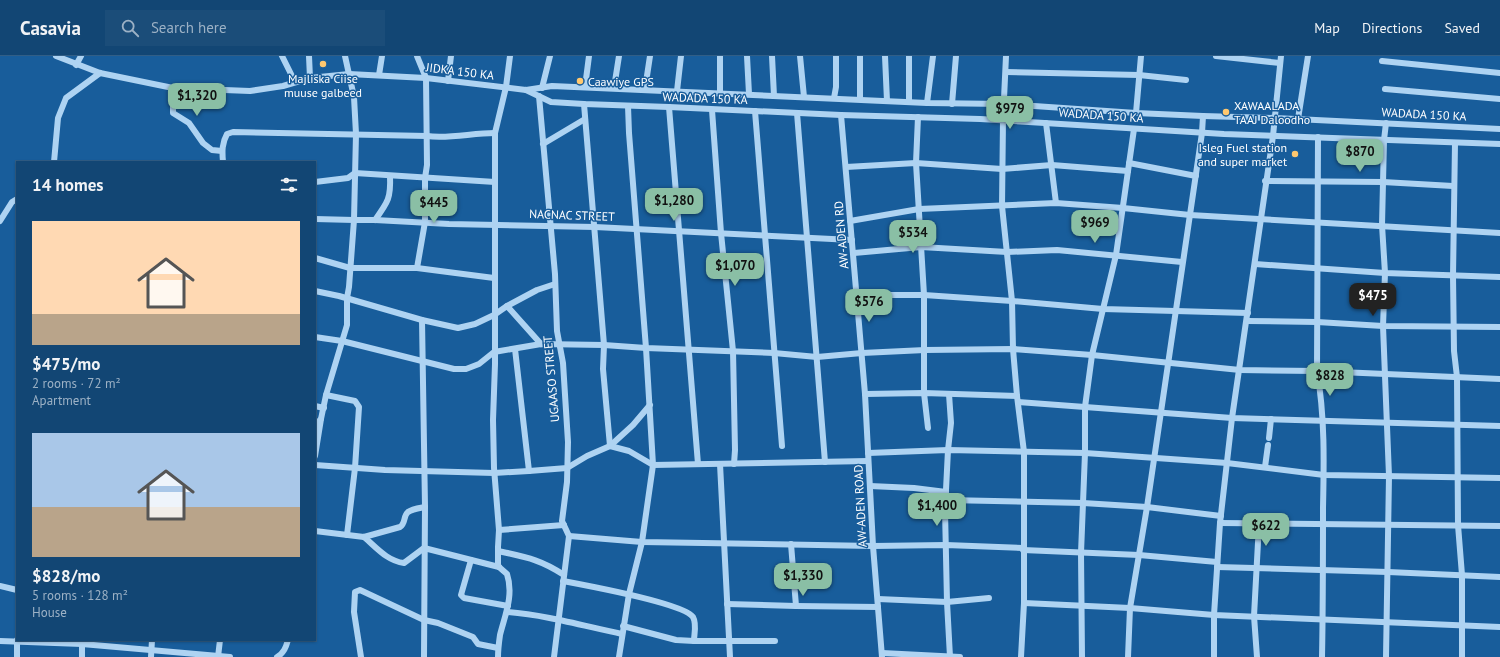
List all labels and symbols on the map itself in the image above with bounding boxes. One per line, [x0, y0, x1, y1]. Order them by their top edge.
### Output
marker: Majliska Ciise muuse galbeed [318, 59, 328, 69]
street label: JIDKA 150 KA [424, 59, 495, 83]
place label: Majliska Ciise muuse galbeed [284, 71, 362, 100]
place label: Caawiye GPS [588, 74, 654, 89]
marker: Caawiye GPS [575, 76, 585, 86]
pin: $1,320 [164, 83, 230, 117]
street label: WADADA 150 KA [662, 89, 748, 107]
pin: $979 [986, 96, 1034, 130]
place label: XAWAALADA TAAJ Daloodho [1234, 98, 1310, 127]
street label: WADADA 150 KA [1381, 104, 1467, 124]
street label: WADADA 150 KA [1058, 105, 1144, 125]
marker: XAWAALADA TAAJ Daloodho [1221, 107, 1231, 117]
pin: $870 [1336, 139, 1384, 173]
place label: Isleg Fuel station and super market [1198, 140, 1287, 169]
marker: Isleg Fuel station and super market [1290, 149, 1300, 159]
pin: $1,280 [641, 188, 707, 222]
pin: $445 [410, 190, 458, 224]
street label: AW-ADEN RD [831, 200, 851, 270]
street label: NACNAC STREET [529, 206, 615, 224]
pin: $969 [1071, 210, 1119, 244]
pin: $534 [889, 220, 937, 254]
pin: $1,070 [702, 253, 768, 287]
pin: $475 [1349, 283, 1397, 317]
pin: $576 [845, 289, 893, 323]
street label: UGAASO STREET [540, 335, 562, 423]
pin: $828 [1306, 363, 1354, 397]
street label: AW-ADEN ROAD [850, 464, 870, 548]
pin: $1,400 [904, 493, 970, 527]
pin: $622 [1242, 513, 1290, 547]
pin: $1,330 [770, 563, 836, 597]

